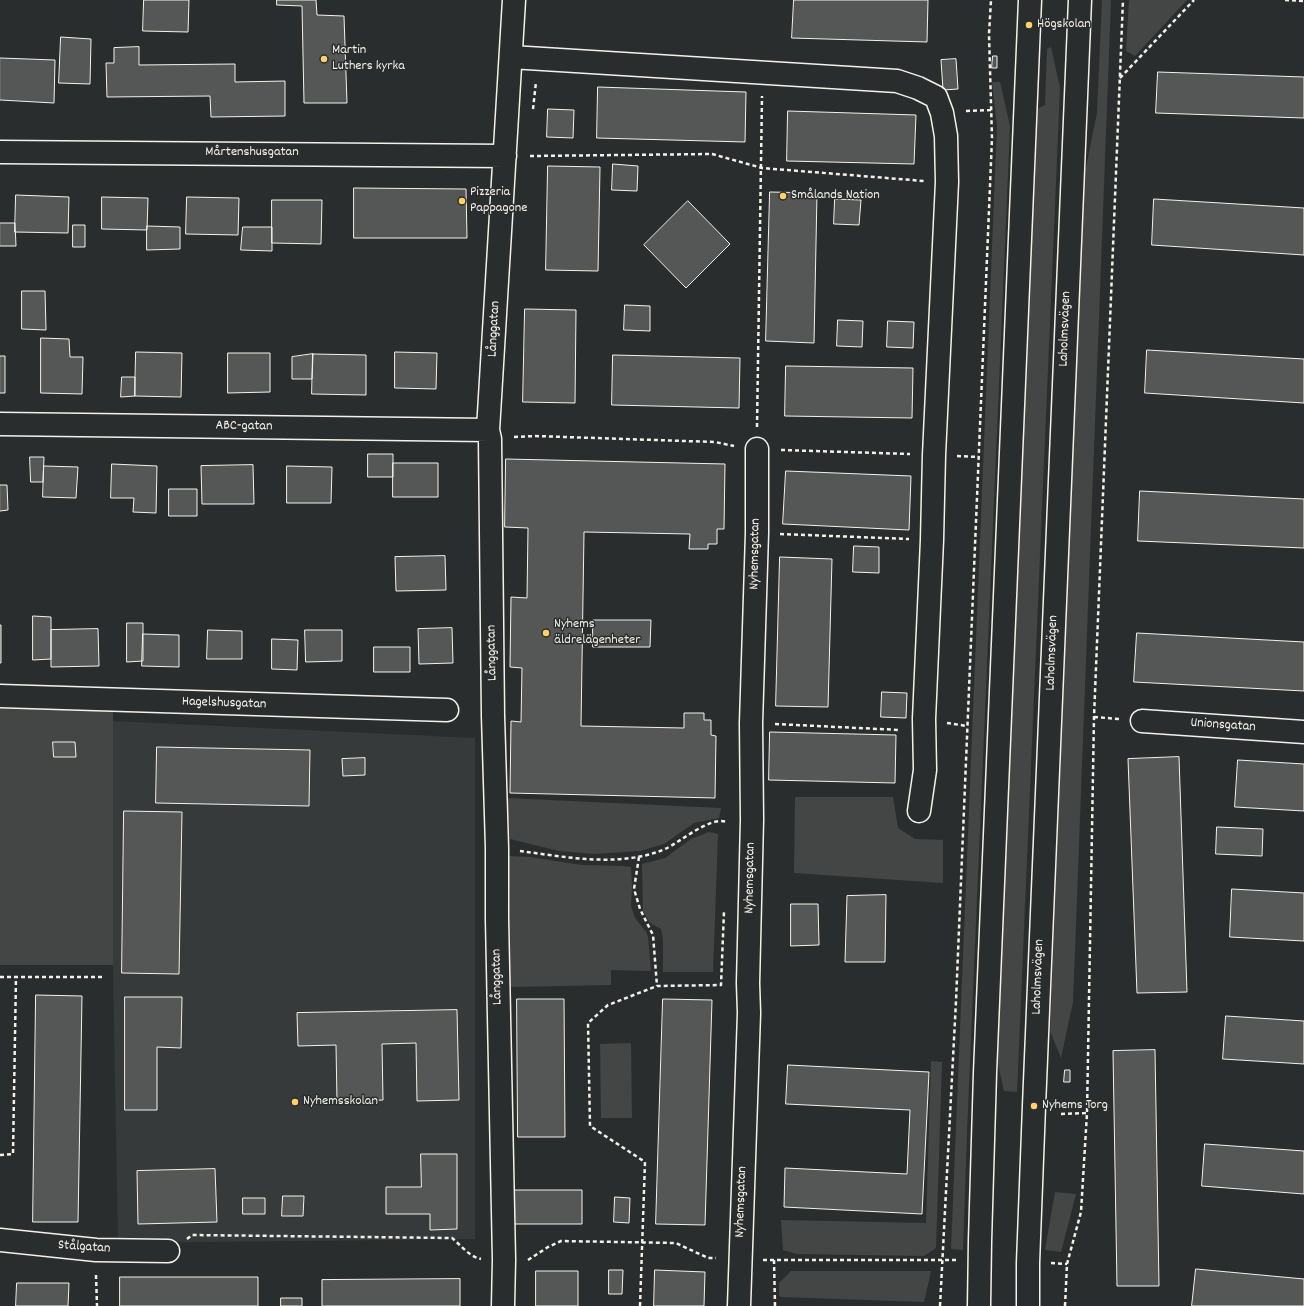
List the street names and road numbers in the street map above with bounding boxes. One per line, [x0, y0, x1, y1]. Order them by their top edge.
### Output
street label: Mårtenshusgatan [205, 145, 299, 161]
street label: Laholmsvägen [1056, 291, 1076, 367]
street label: Långgatan [485, 300, 505, 358]
street label: ABC-gatan [215, 418, 273, 436]
street label: Nyhemsgatan [747, 518, 765, 590]
street label: Laholmsvägen [1043, 615, 1063, 691]
street label: Långgatan [484, 625, 502, 681]
street label: Hagelshusgatan [181, 694, 267, 714]
street label: Unionsgatan [1190, 715, 1256, 737]
street label: Nyhemsgatan [742, 842, 760, 914]
street label: Laholmsvägen [1029, 939, 1049, 1015]
street label: Långgatan [489, 949, 507, 1005]
street label: Nyhemsgatan [732, 1166, 752, 1238]
street label: Stålgatan [57, 1238, 111, 1258]

